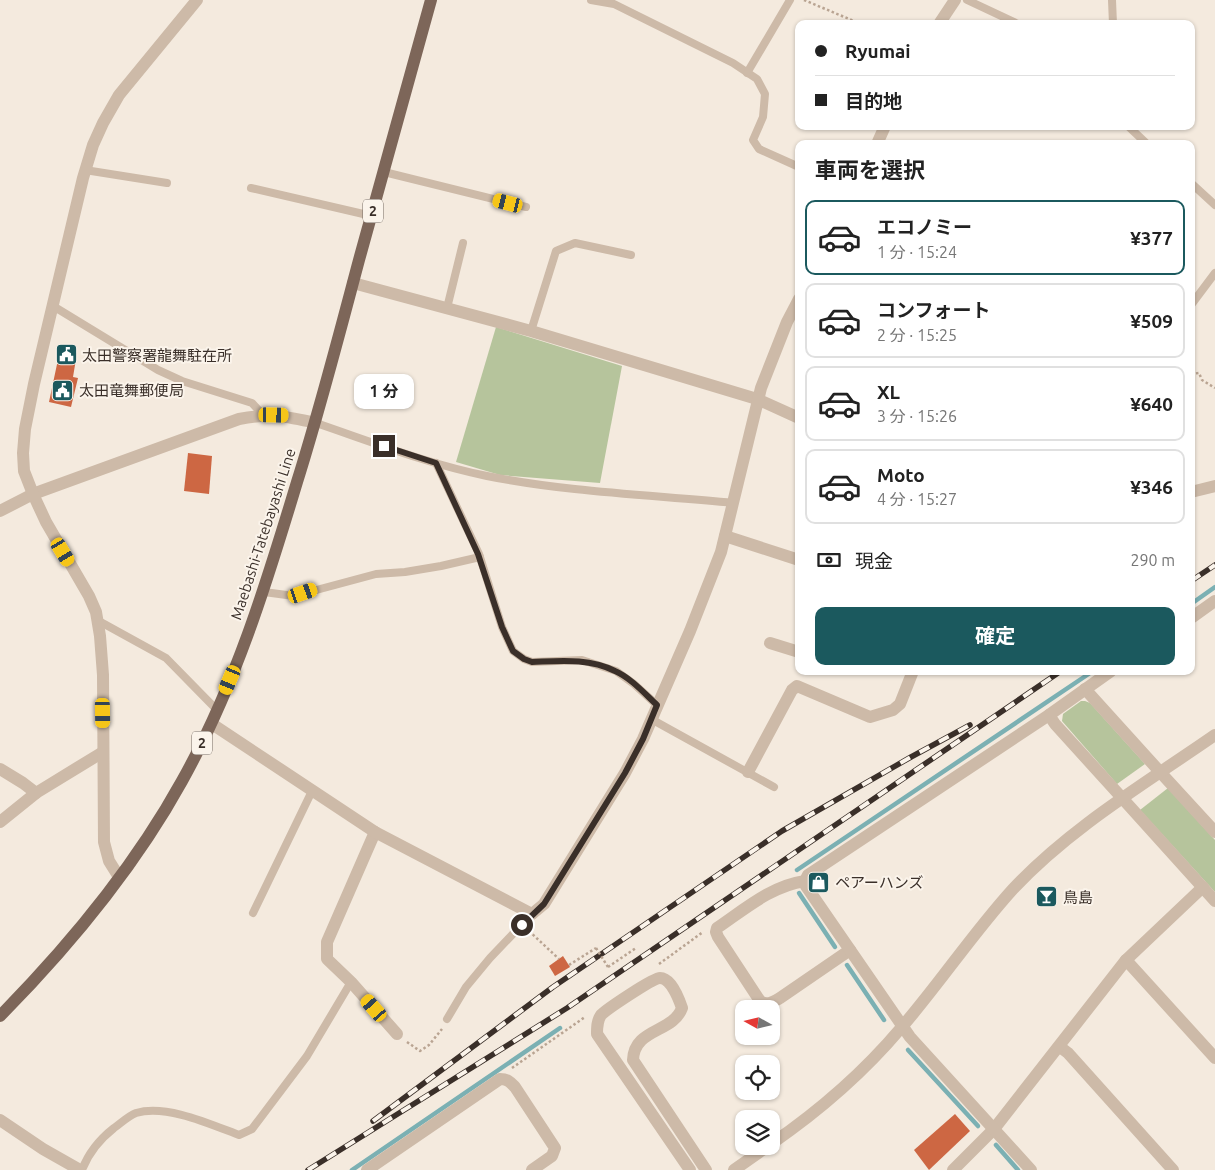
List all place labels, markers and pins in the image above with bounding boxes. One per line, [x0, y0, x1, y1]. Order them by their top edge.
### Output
public building icon: 太田警察署龍舞駐在所 [54, 343, 78, 367]
place label: 太田警察署龍舞駐在所 [82, 347, 232, 364]
public building icon: 太田竜舞郵便局 [51, 378, 75, 402]
place label: 太田竜舞郵便局 [79, 382, 184, 399]
shop icon: ペアーハンズ [807, 870, 831, 894]
place label: ペアーハンズ [835, 874, 924, 891]
bar icon: 鳥島 [1035, 885, 1059, 909]
place label: 鳥島 [1063, 889, 1093, 906]

